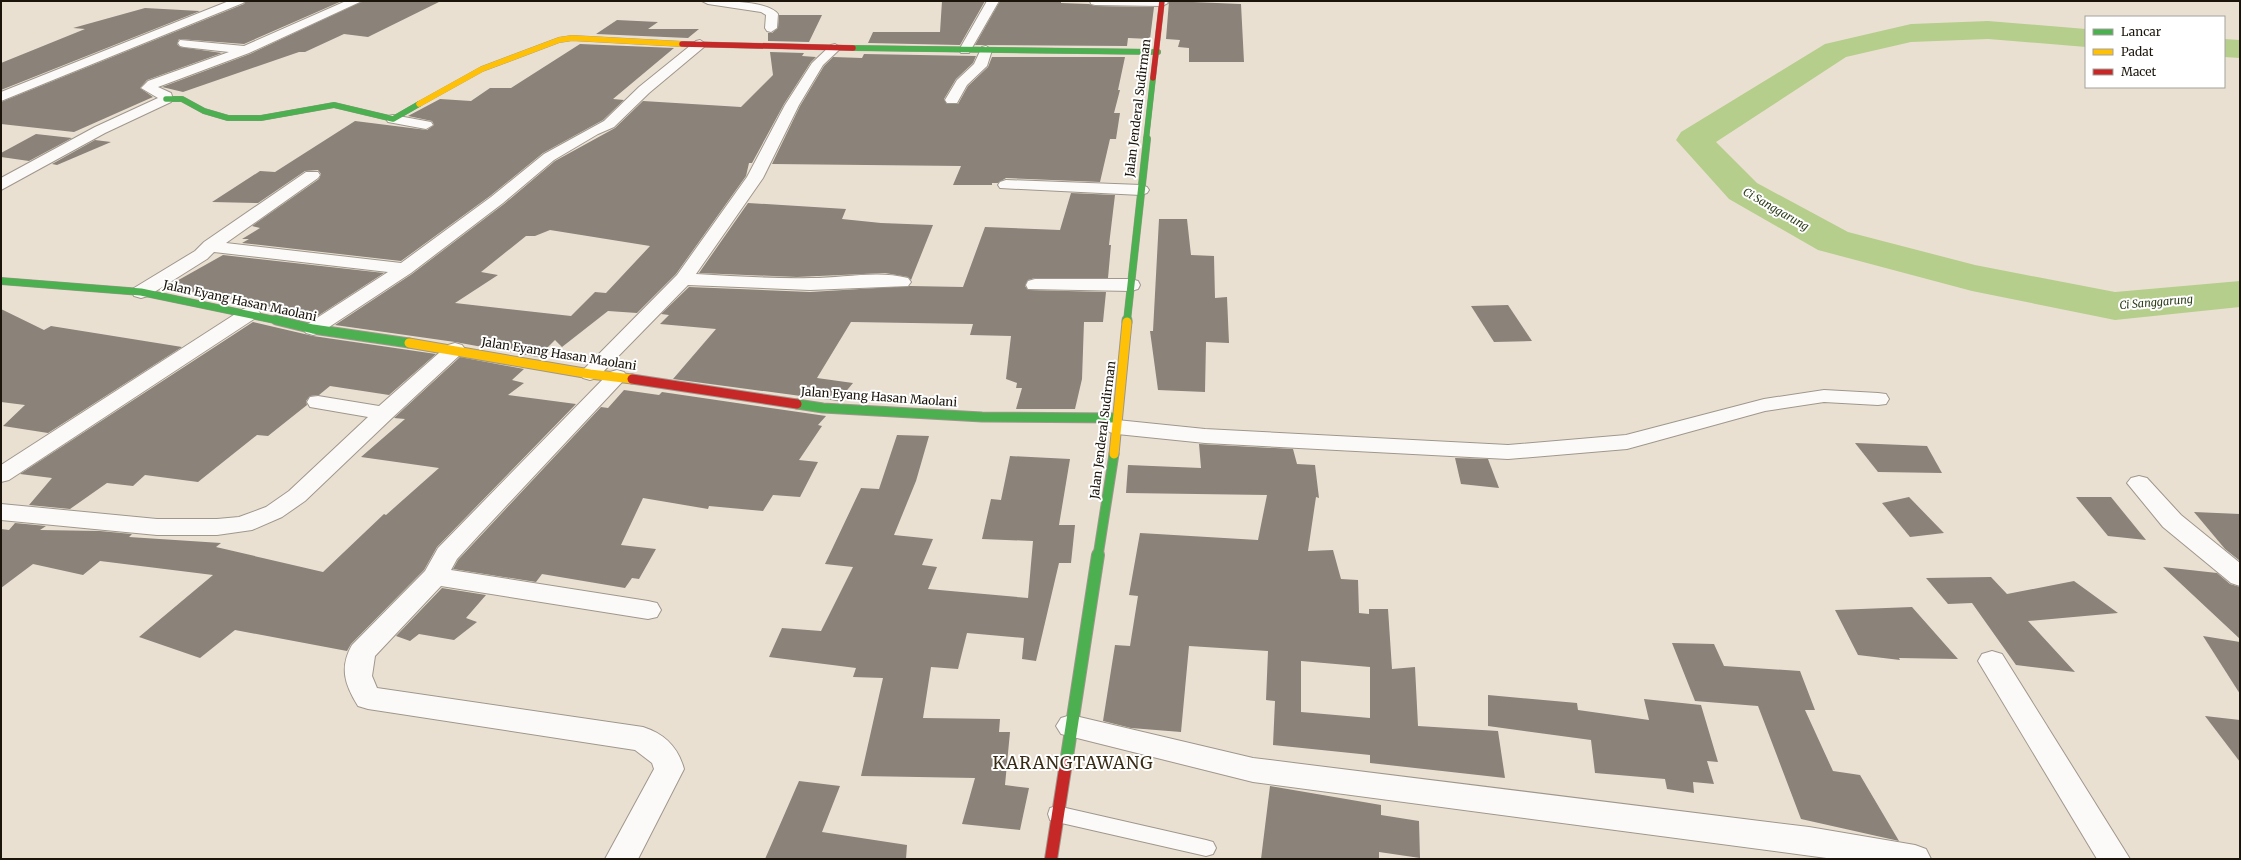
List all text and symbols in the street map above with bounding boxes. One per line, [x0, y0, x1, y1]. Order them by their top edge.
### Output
legend [2085, 16, 2225, 88]
text: Lancar [2121, 24, 2162, 39]
street label: Jalan Jenderal Sudirman [1121, 38, 1153, 179]
text: Padat [2121, 44, 2154, 59]
text: Macet [2121, 64, 2157, 79]
water label: Ci Sanggarung [1741, 185, 1811, 233]
street label: Jalan Eyang Hasan Maolani [161, 277, 318, 324]
water label: Ci Sanggarung [2119, 292, 2193, 312]
street label: Jalan Eyang Hasan Maolani [480, 334, 638, 373]
street label: Jalan Jenderal Sudirman [1086, 360, 1118, 501]
street label: Jalan Eyang Hasan Maolani [799, 383, 958, 409]
district label: KARANGTAWANG [992, 752, 1154, 774]

